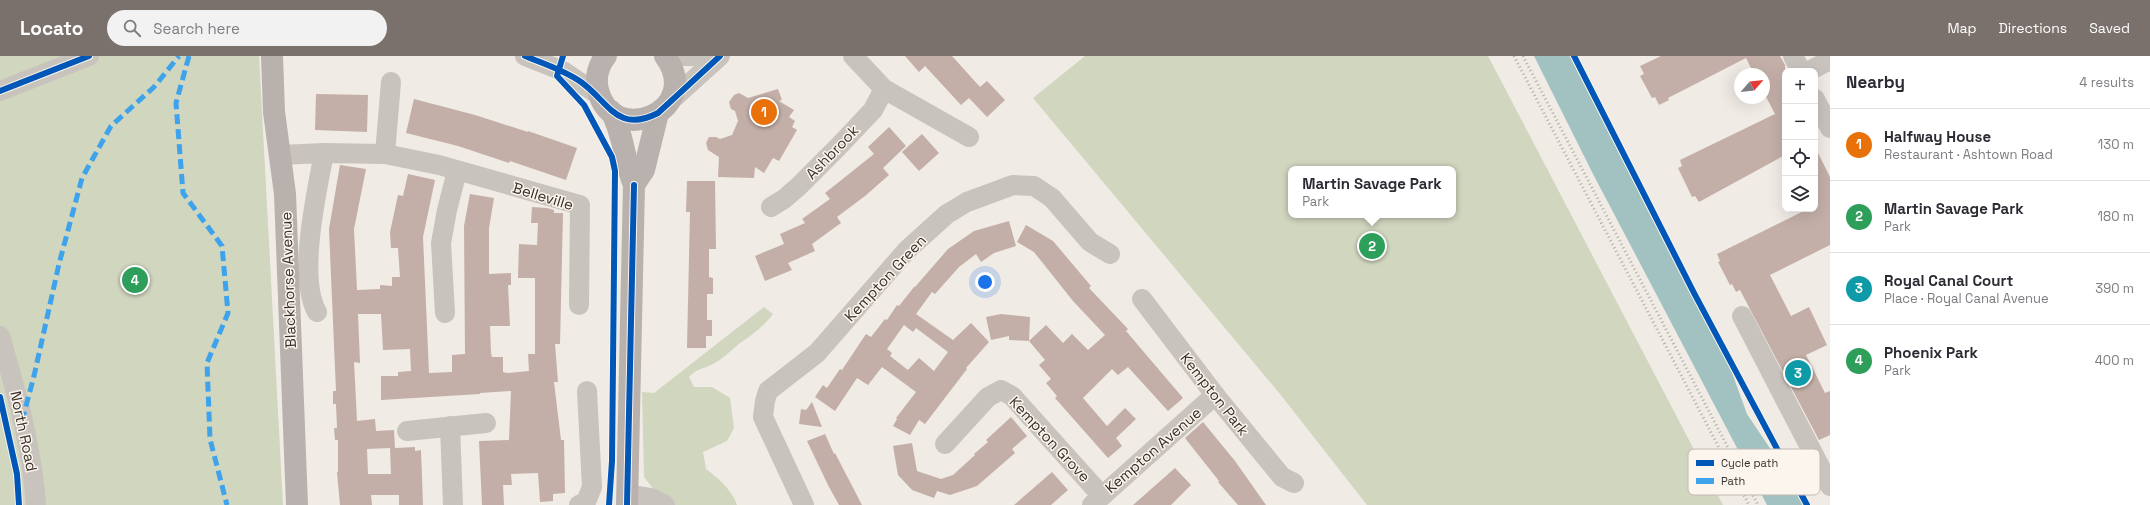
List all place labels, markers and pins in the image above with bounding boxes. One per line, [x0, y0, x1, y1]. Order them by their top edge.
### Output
pin: 1 [751, 97, 777, 127]
pin: 2 [1359, 231, 1385, 261]
pin: 4 [122, 265, 148, 295]
pin: 3 [1785, 358, 1811, 388]

